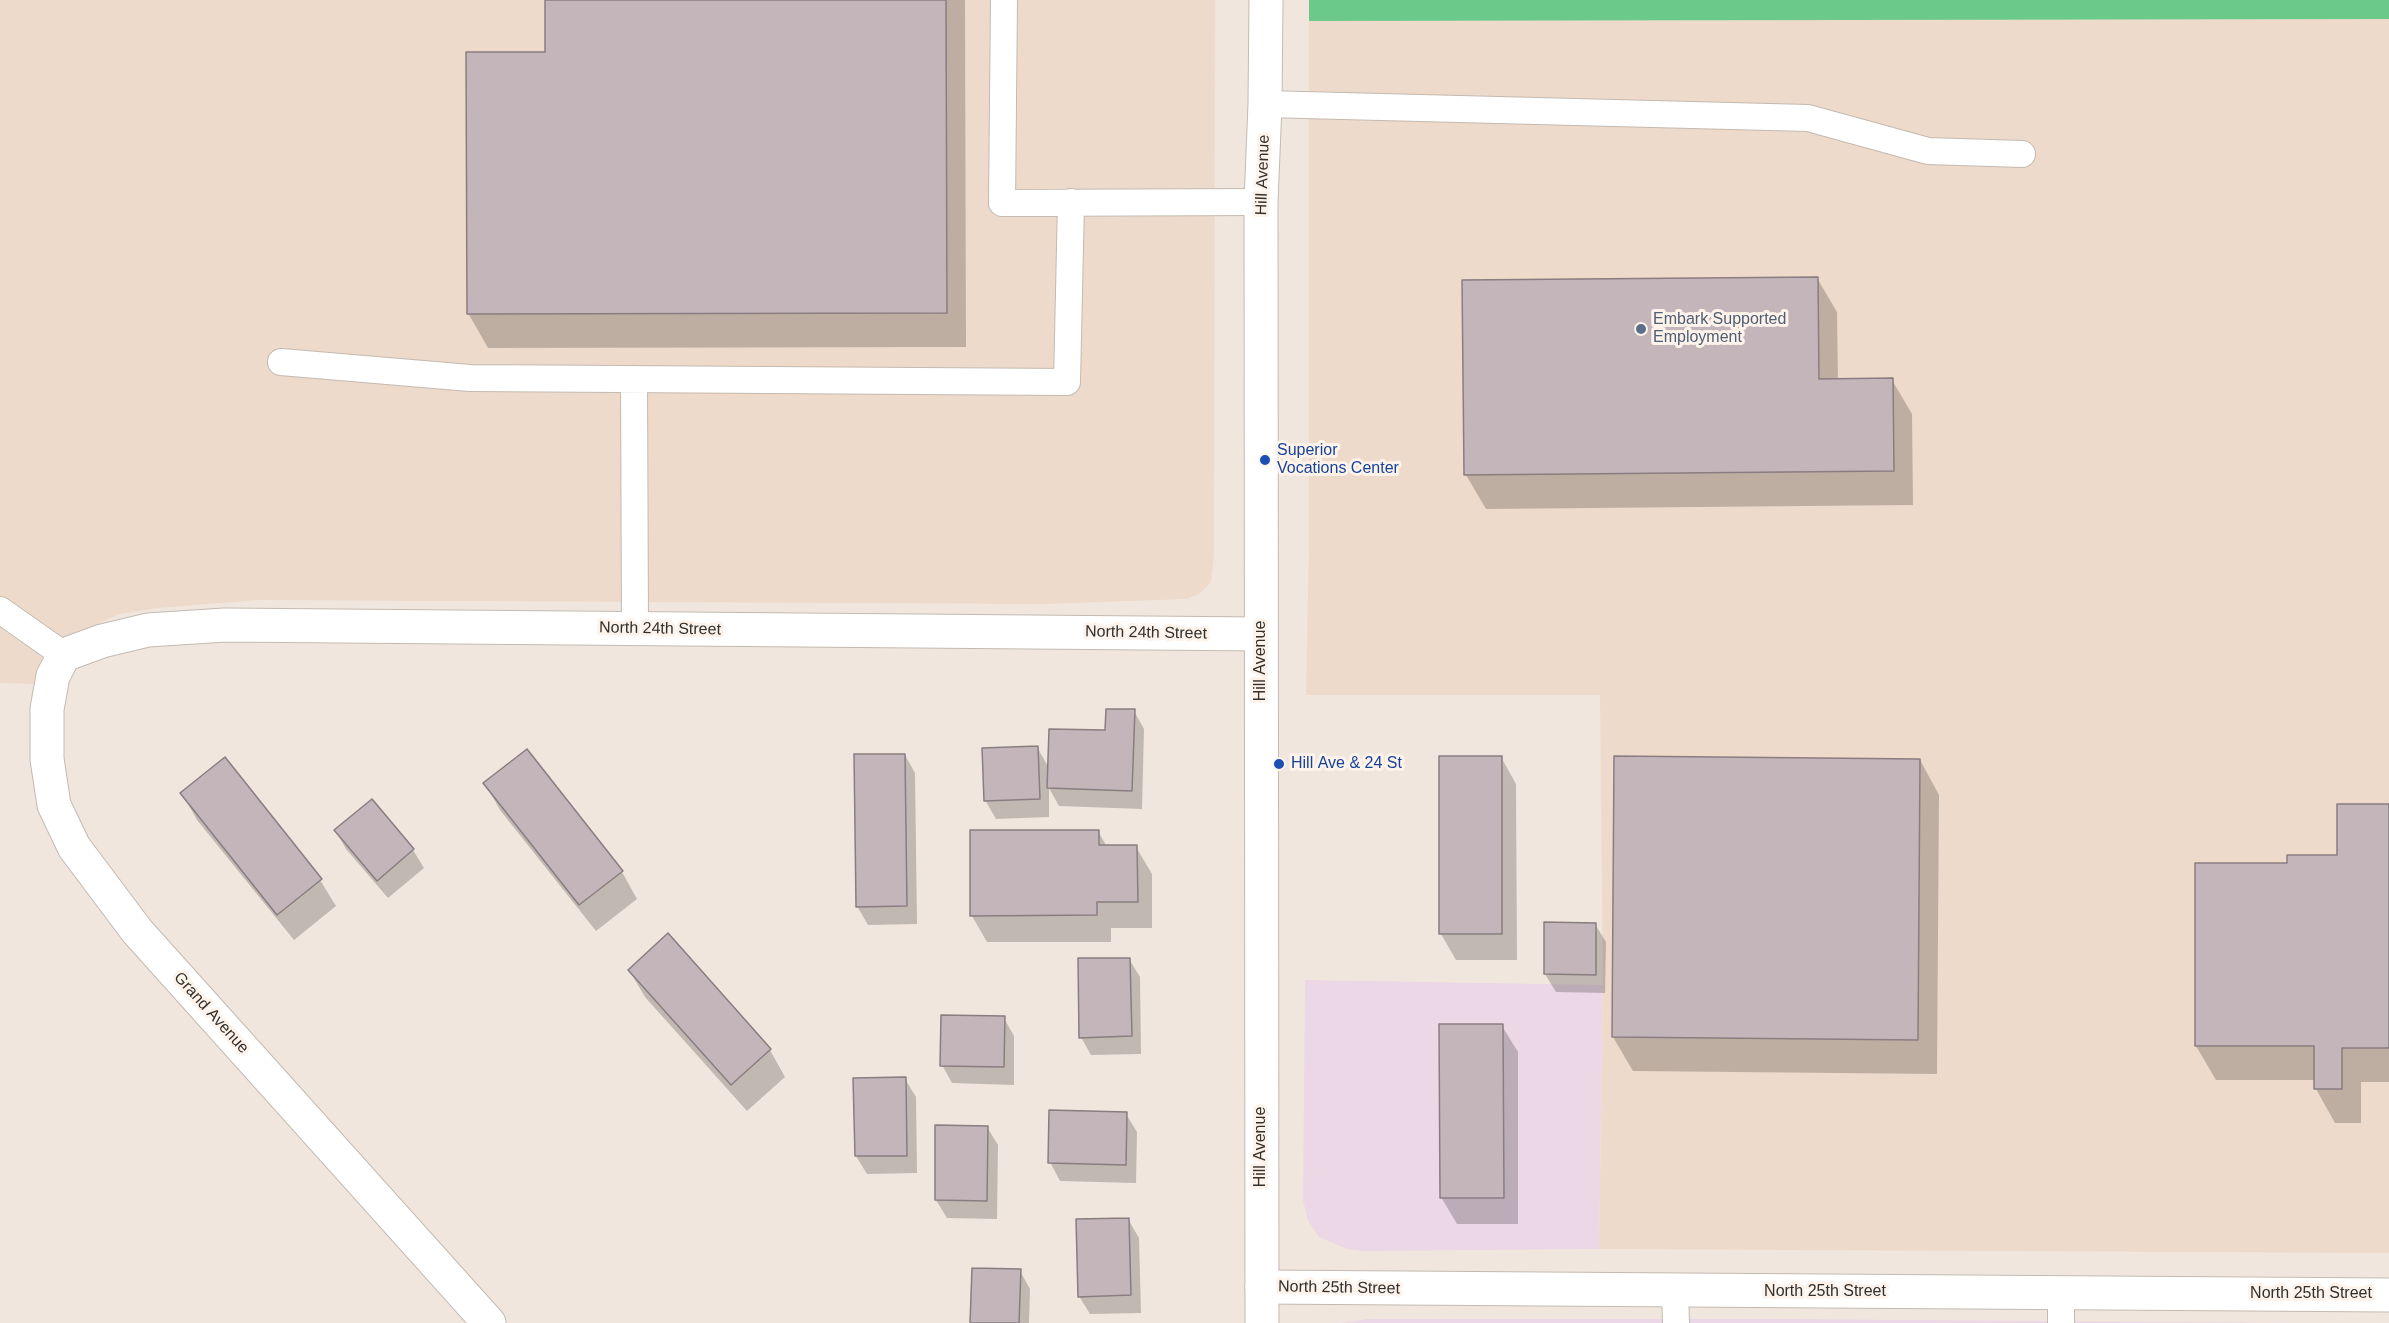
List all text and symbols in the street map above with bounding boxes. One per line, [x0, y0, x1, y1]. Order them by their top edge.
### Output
street label: Hill Avenue [1252, 134, 1274, 216]
place label: Embark Supported Employment [1653, 310, 1786, 348]
marker: Embark Supported Employment [1634, 322, 1648, 336]
place label: Superior Vocations Center [1277, 441, 1399, 479]
marker: Superior Vocations Center [1258, 453, 1272, 467]
street label: North 24th Street [599, 618, 721, 640]
street label: Hill Avenue [1251, 621, 1271, 701]
street label: North 24th Street [1085, 622, 1207, 644]
place label: Hill Ave & 24 St [1291, 754, 1402, 774]
marker: Hill Ave & 24 St [1272, 757, 1286, 771]
street label: Grand Avenue [169, 968, 253, 1058]
street label: Hill Avenue [1251, 1107, 1271, 1187]
street label: North 25th Street [1278, 1277, 1400, 1299]
street label: North 25th Street [1764, 1282, 1886, 1302]
street label: North 25th Street [2250, 1284, 2372, 1304]

